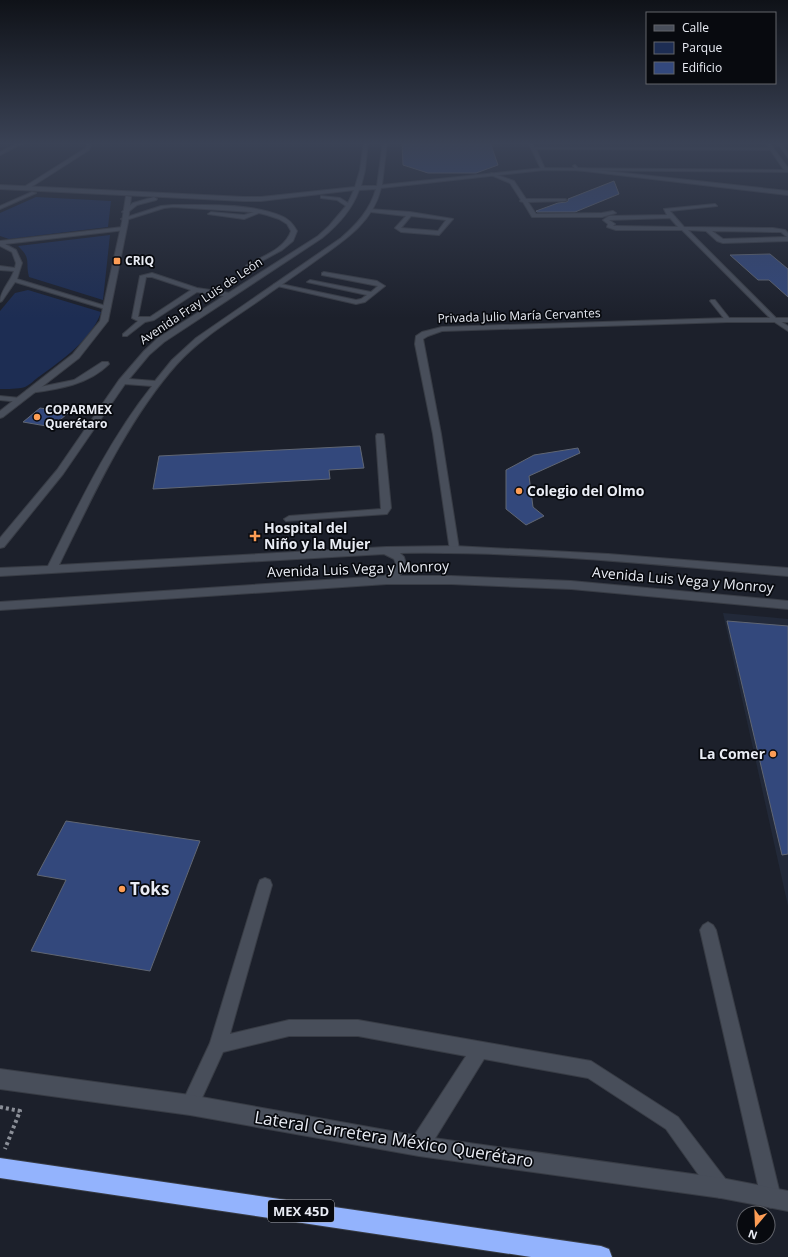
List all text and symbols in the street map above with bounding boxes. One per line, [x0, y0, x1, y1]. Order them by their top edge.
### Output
legend [646, 12, 776, 84]
text: Calle [682, 19, 709, 36]
text: Parque [682, 39, 722, 56]
text: Edificio [682, 59, 722, 76]
place label: CRIQ [125, 252, 154, 269]
street label: Avenida Fray Luis de León [136, 253, 266, 348]
marker: CRIQ [112, 256, 122, 266]
street label: Privada Julio María Cervantes [437, 304, 601, 327]
place label: COPARMEX Querétaro [45, 401, 112, 432]
marker: COPARMEX Querétaro [32, 412, 42, 422]
place label: Colegio del Olmo [527, 481, 645, 500]
marker: Colegio del Olmo [514, 486, 524, 496]
place label: Hospital del Niño y la Mujer [264, 518, 371, 553]
marker: Hospital del Niño y la Mujer [249, 530, 261, 542]
street label: Avenida Luis Vega y Monroy [267, 556, 450, 581]
street label: Avenida Luis Vega y Monroy [591, 562, 776, 597]
place label: La Comer [699, 744, 766, 763]
marker: La Comer [768, 749, 778, 759]
place label: Toks [130, 877, 169, 900]
marker: Toks [117, 884, 127, 894]
street label: Lateral Carretera México Querétaro [253, 1105, 535, 1172]
road number: MEX 45D [268, 1200, 334, 1222]
north arrow [736, 1205, 776, 1245]
text: N [746, 1226, 759, 1243]

